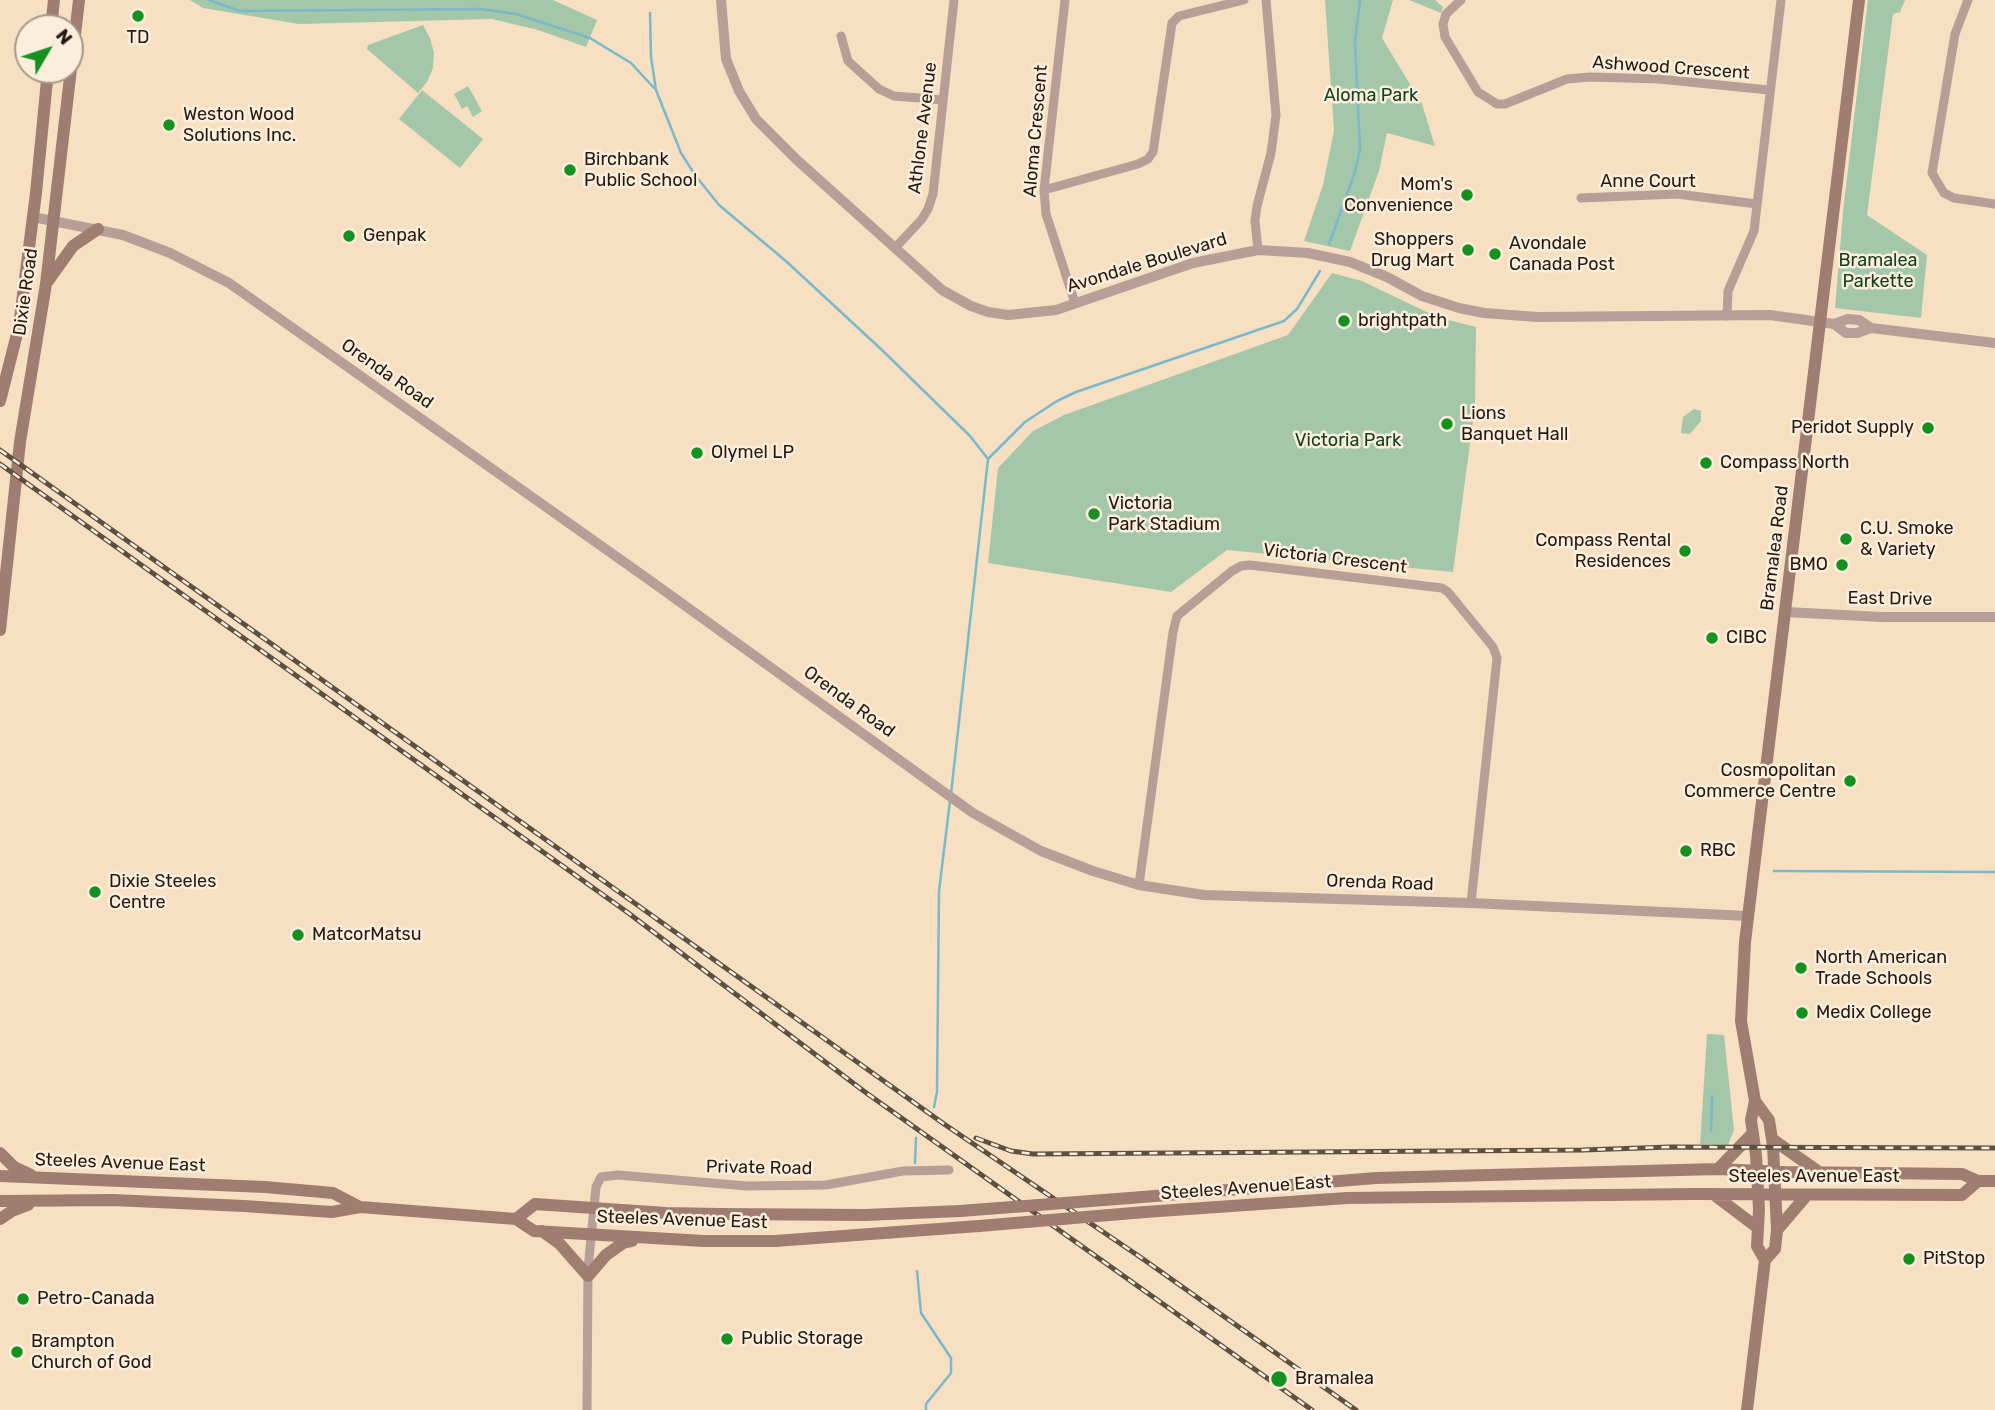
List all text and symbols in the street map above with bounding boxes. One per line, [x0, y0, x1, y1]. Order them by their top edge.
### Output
marker: TD [130, 8, 146, 24]
north arrow [14, 14, 84, 84]
text: N [51, 24, 77, 49]
place label: TD [127, 27, 149, 49]
street label: Ashwood Crescent [1592, 52, 1750, 84]
street label: Athlone Avenue [904, 61, 942, 195]
street label: Aloma Crescent [1019, 64, 1053, 198]
park label: Aloma Park [1324, 85, 1418, 107]
place label: Weston Wood Solutions Inc. [183, 104, 296, 146]
marker: Weston Wood Solutions Inc. [161, 117, 177, 133]
place label: Birchbank Public School [584, 149, 697, 192]
marker: Birchbank Public School [562, 162, 578, 178]
street label: Anne Court [1600, 171, 1696, 193]
place label: Mom's Convenience [1344, 174, 1453, 216]
marker: Mom's Convenience [1459, 187, 1475, 203]
place label: Genpak [363, 225, 426, 247]
marker: Genpak [341, 228, 357, 244]
street label: Avondale Boulevard [1064, 228, 1230, 298]
place label: Shoppers Drug Mart [1371, 229, 1454, 272]
place label: Avondale Canada Post [1509, 233, 1615, 276]
marker: Shoppers Drug Mart [1460, 242, 1476, 258]
marker: Avondale Canada Post [1487, 246, 1503, 262]
street label: Dixie Road [9, 247, 43, 337]
park label: Bramalea Parkette [1839, 250, 1917, 292]
place label: brightpath [1358, 310, 1447, 332]
marker: brightpath [1336, 313, 1352, 329]
street label: Orenda Road [337, 334, 437, 414]
place label: Lions Banquet Hall [1461, 403, 1568, 446]
marker: Lions Banquet Hall [1439, 416, 1455, 432]
place label: Peridot Supply [1791, 417, 1914, 439]
marker: Peridot Supply [1920, 420, 1936, 436]
park label: Victoria Park [1295, 430, 1401, 452]
place label: Olymel LP [711, 442, 794, 464]
marker: Olymel LP [689, 445, 705, 461]
place label: Compass North [1720, 452, 1849, 474]
marker: Compass North [1698, 455, 1714, 471]
street label: Bramalea Road [1757, 484, 1793, 612]
place label: Victoria Park Stadium [1108, 493, 1220, 536]
marker: Victoria Park Stadium [1086, 506, 1102, 522]
place label: C.U. Smoke & Variety [1860, 518, 1954, 560]
place label: Compass Rental Residences [1535, 530, 1671, 572]
marker: C.U. Smoke & Variety [1838, 531, 1854, 547]
street label: Victoria Crescent [1262, 539, 1408, 579]
marker: Compass Rental Residences [1677, 543, 1693, 559]
place label: BMO [1789, 554, 1828, 576]
marker: BMO [1834, 557, 1850, 573]
street label: East Drive [1847, 587, 1933, 611]
place label: CIBC [1726, 627, 1767, 649]
marker: CIBC [1704, 630, 1720, 646]
street label: Orenda Road [799, 662, 899, 742]
place label: Cosmopolitan Commerce Centre [1684, 760, 1836, 802]
marker: Cosmopolitan Commerce Centre [1842, 773, 1858, 789]
place label: RBC [1700, 840, 1736, 862]
marker: RBC [1678, 843, 1694, 859]
street label: Orenda Road [1326, 870, 1434, 896]
place label: Dixie Steeles Centre [109, 871, 216, 914]
marker: Dixie Steeles Centre [87, 884, 103, 900]
place label: MatcorMatsu [312, 924, 421, 946]
marker: MatcorMatsu [290, 927, 306, 943]
place label: North American Trade Schools [1815, 947, 1947, 990]
marker: North American Trade Schools [1793, 960, 1809, 976]
place label: Medix College [1816, 1002, 1932, 1024]
marker: Medix College [1794, 1005, 1810, 1021]
street label: Steeles Avenue East [34, 1149, 206, 1177]
street label: Private Road [706, 1156, 812, 1180]
street label: Steeles Avenue East [1729, 1166, 1899, 1188]
street label: Steeles Avenue East [1160, 1171, 1332, 1205]
street label: Steeles Avenue East [596, 1206, 768, 1234]
place label: PitStop [1923, 1248, 1985, 1270]
marker: PitStop [1901, 1251, 1917, 1267]
place label: Petro-Canada [37, 1288, 155, 1310]
marker: Petro-Canada [15, 1291, 31, 1307]
place label: Public Storage [741, 1328, 863, 1350]
place label: Brampton Church of God [31, 1331, 152, 1374]
marker: Public Storage [719, 1331, 735, 1347]
marker: Brampton Church of God [9, 1344, 25, 1360]
place label: Bramalea [1295, 1368, 1374, 1390]
marker: Bramalea [1269, 1369, 1289, 1389]

